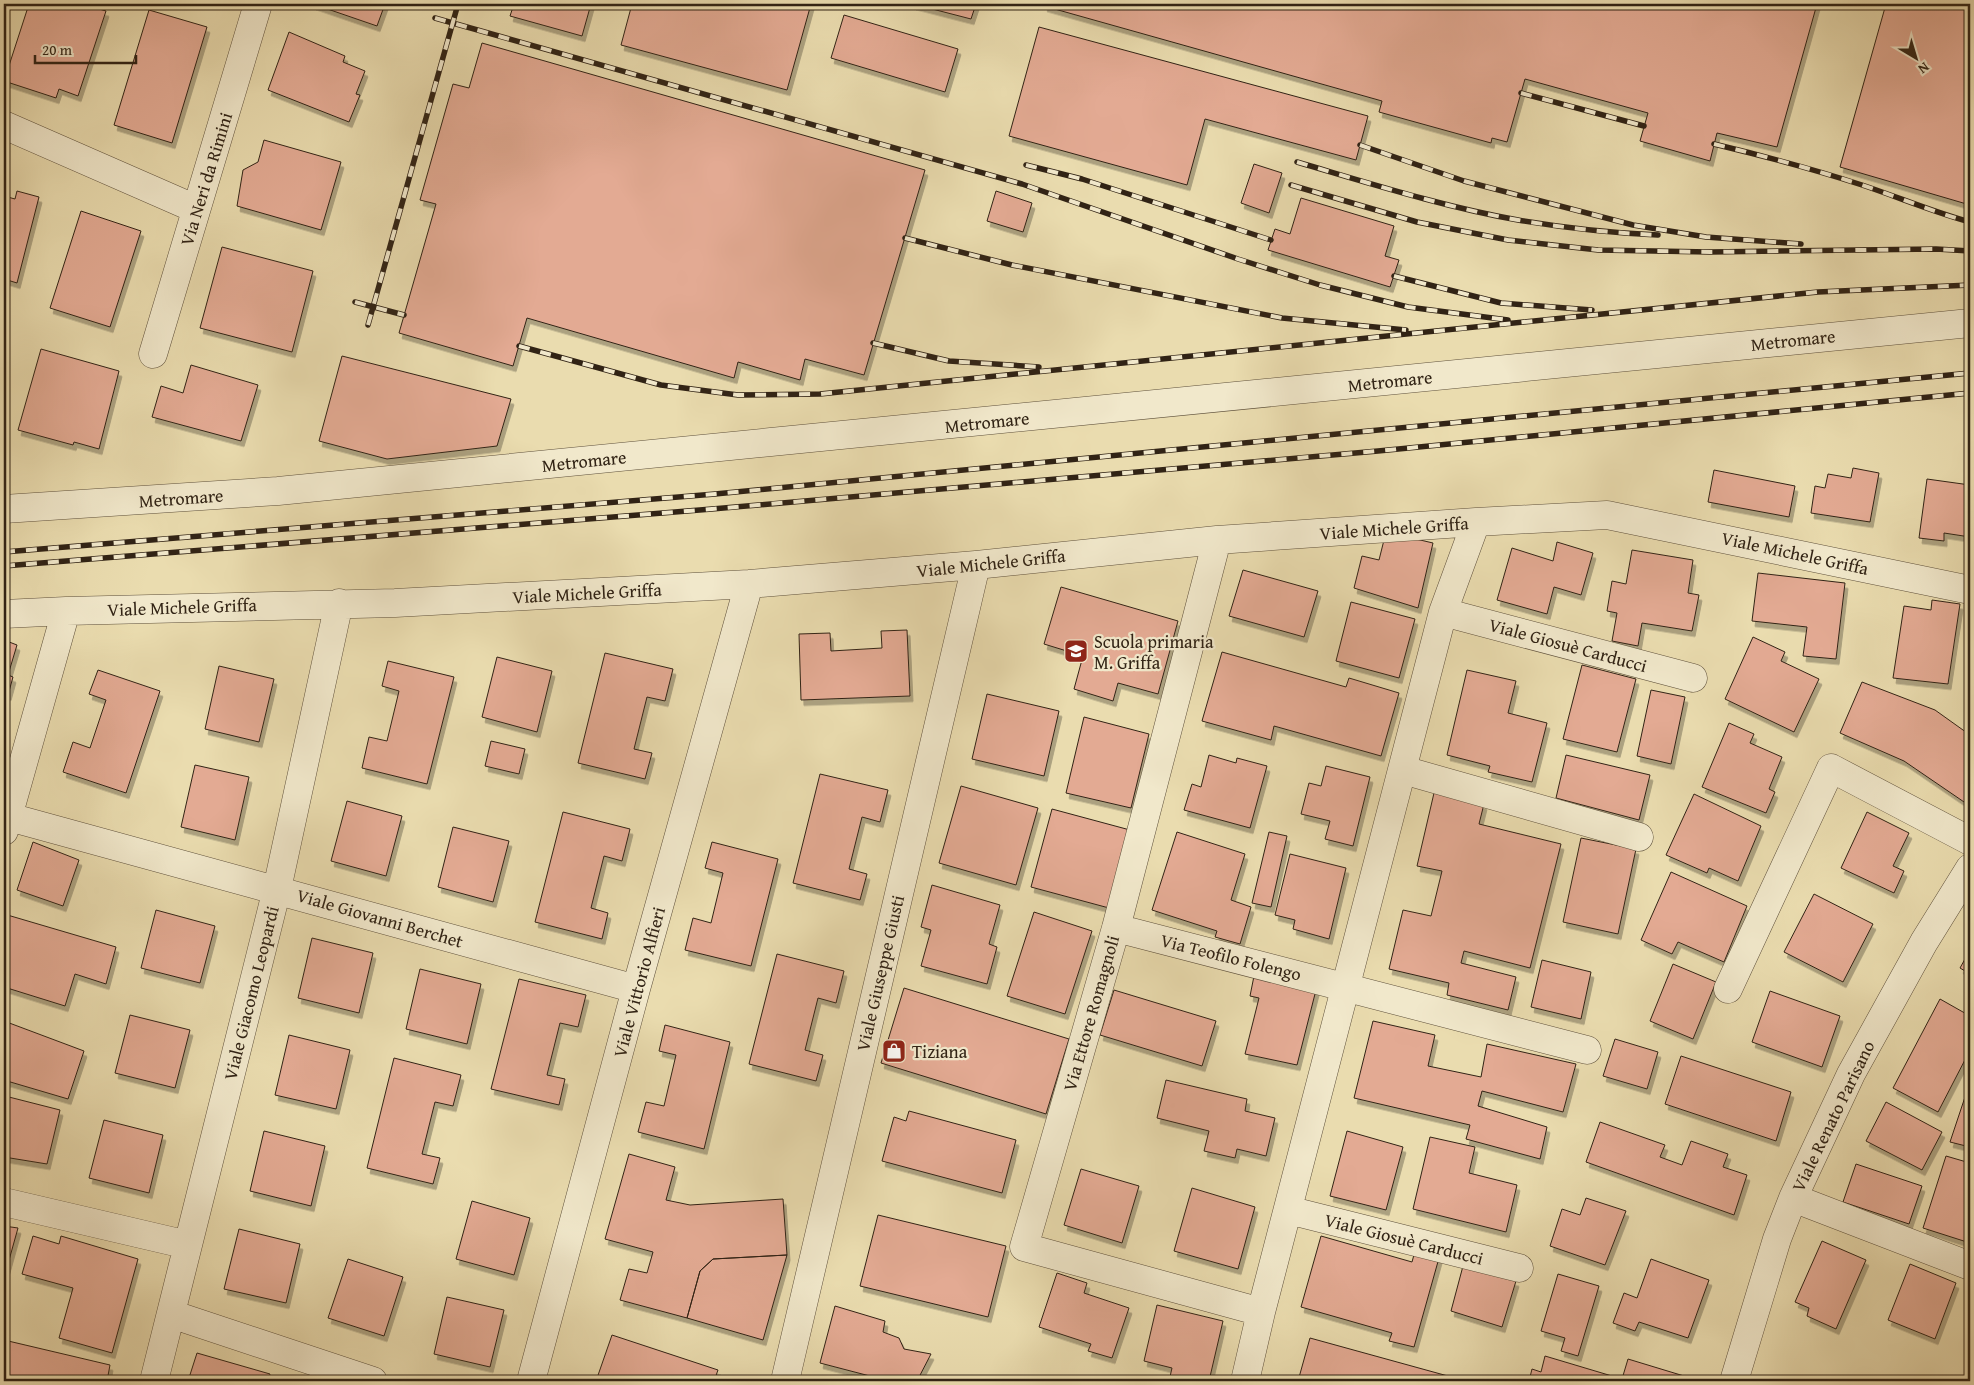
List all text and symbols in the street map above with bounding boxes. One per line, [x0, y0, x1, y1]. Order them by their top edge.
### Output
scale bar [35, 32, 136, 64]
north arrow [1892, 32, 1942, 82]
text: 20 m [42, 39, 73, 60]
text: N [1914, 57, 1934, 79]
street label: Via Neri da Rimini [173, 109, 239, 249]
street label: Metromare [1749, 322, 1837, 358]
street label: Metromare [1346, 363, 1434, 399]
street label: Metromare [943, 404, 1031, 440]
street label: Metromare [540, 443, 628, 479]
street label: Metromare [138, 482, 224, 514]
street label: Viale Michele Griffa [1318, 509, 1470, 547]
street label: Viale Michele Griffa [1719, 524, 1871, 582]
street label: Viale Michele Griffa [915, 542, 1067, 584]
street label: Viale Michele Griffa [512, 576, 663, 610]
street label: Viale Michele Griffa [107, 591, 258, 623]
street label: Viale Giosuè Carducci [1486, 611, 1650, 679]
place label: Scuola primaria M. Griffa [1094, 628, 1214, 676]
school or university icon: Scuola primaria M. Griffa [1063, 638, 1089, 664]
street label: Viale Giovanni Berchet [294, 881, 467, 955]
street label: Viale Giuseppe Giusti [849, 892, 911, 1054]
street label: Viale Giacomo Leopardi [216, 903, 286, 1083]
street label: Viale Vittorio Alfieri [606, 904, 672, 1060]
street label: Via Teofilo Folengo [1158, 926, 1304, 988]
street label: Via Ettore Romagnoli [1056, 932, 1126, 1094]
street label: Viale Renato Parisano [1785, 1036, 1881, 1196]
shop icon: Tiziana [881, 1038, 907, 1064]
place label: Tiziana [912, 1038, 968, 1065]
street label: Viale Giosuè Carducci [1322, 1206, 1486, 1272]

